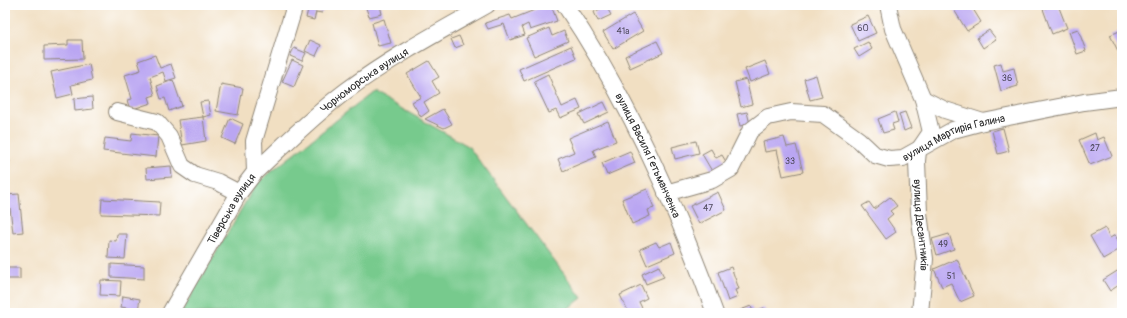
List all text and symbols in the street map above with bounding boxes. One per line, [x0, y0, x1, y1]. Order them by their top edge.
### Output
house number: 60 [857, 23, 869, 34]
house number: 41а [617, 26, 629, 37]
street label: Чорноморська вулиця [318, 45, 410, 115]
house number: 36 [1002, 73, 1012, 84]
street label: вулиця Василя Гетьманченка [613, 90, 683, 220]
street label: вулиця Мартирія Галина [900, 111, 1006, 164]
house number: 27 [1090, 143, 1100, 154]
house number: 33 [785, 156, 795, 167]
street label: Тіверська вулиця [205, 171, 258, 246]
street label: вулиця Десантників [911, 179, 932, 272]
house number: 47 [703, 203, 713, 214]
house number: 49 [938, 239, 948, 250]
house number: 51 [947, 271, 955, 282]

